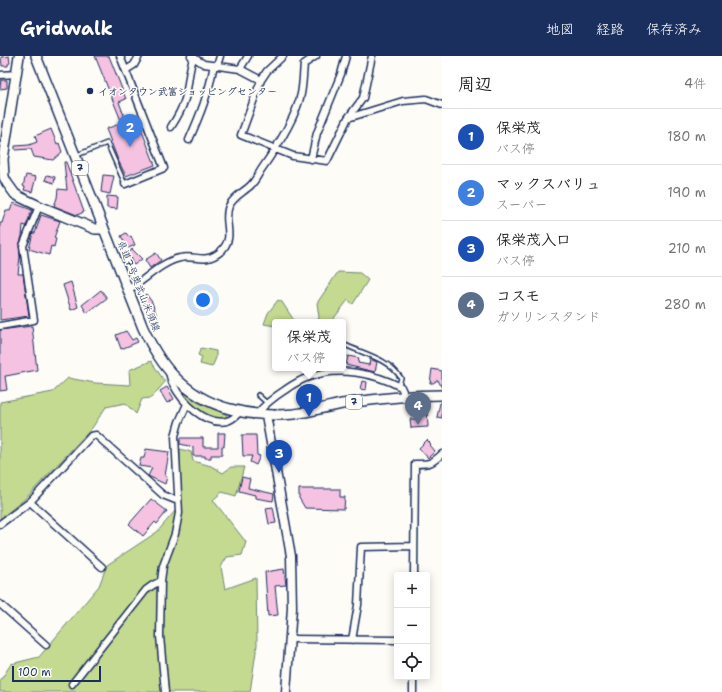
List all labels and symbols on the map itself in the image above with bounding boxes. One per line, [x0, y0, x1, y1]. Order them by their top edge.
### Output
place label: イオンタウン武富ショッピングセンター [98, 85, 277, 98]
marker: イオンタウン武富ショッピングセンター [85, 86, 95, 96]
pin: 2 [117, 114, 143, 147]
road number: 7 [72, 161, 88, 175]
street label: 県道7号奥武山米須線 [115, 239, 163, 333]
your location [193, 290, 213, 310]
pin: 1 [296, 384, 322, 417]
pin: 4 [405, 392, 431, 425]
road number: 7 [346, 395, 362, 409]
pin: 3 [266, 440, 292, 473]
scale bar [12, 664, 101, 683]

